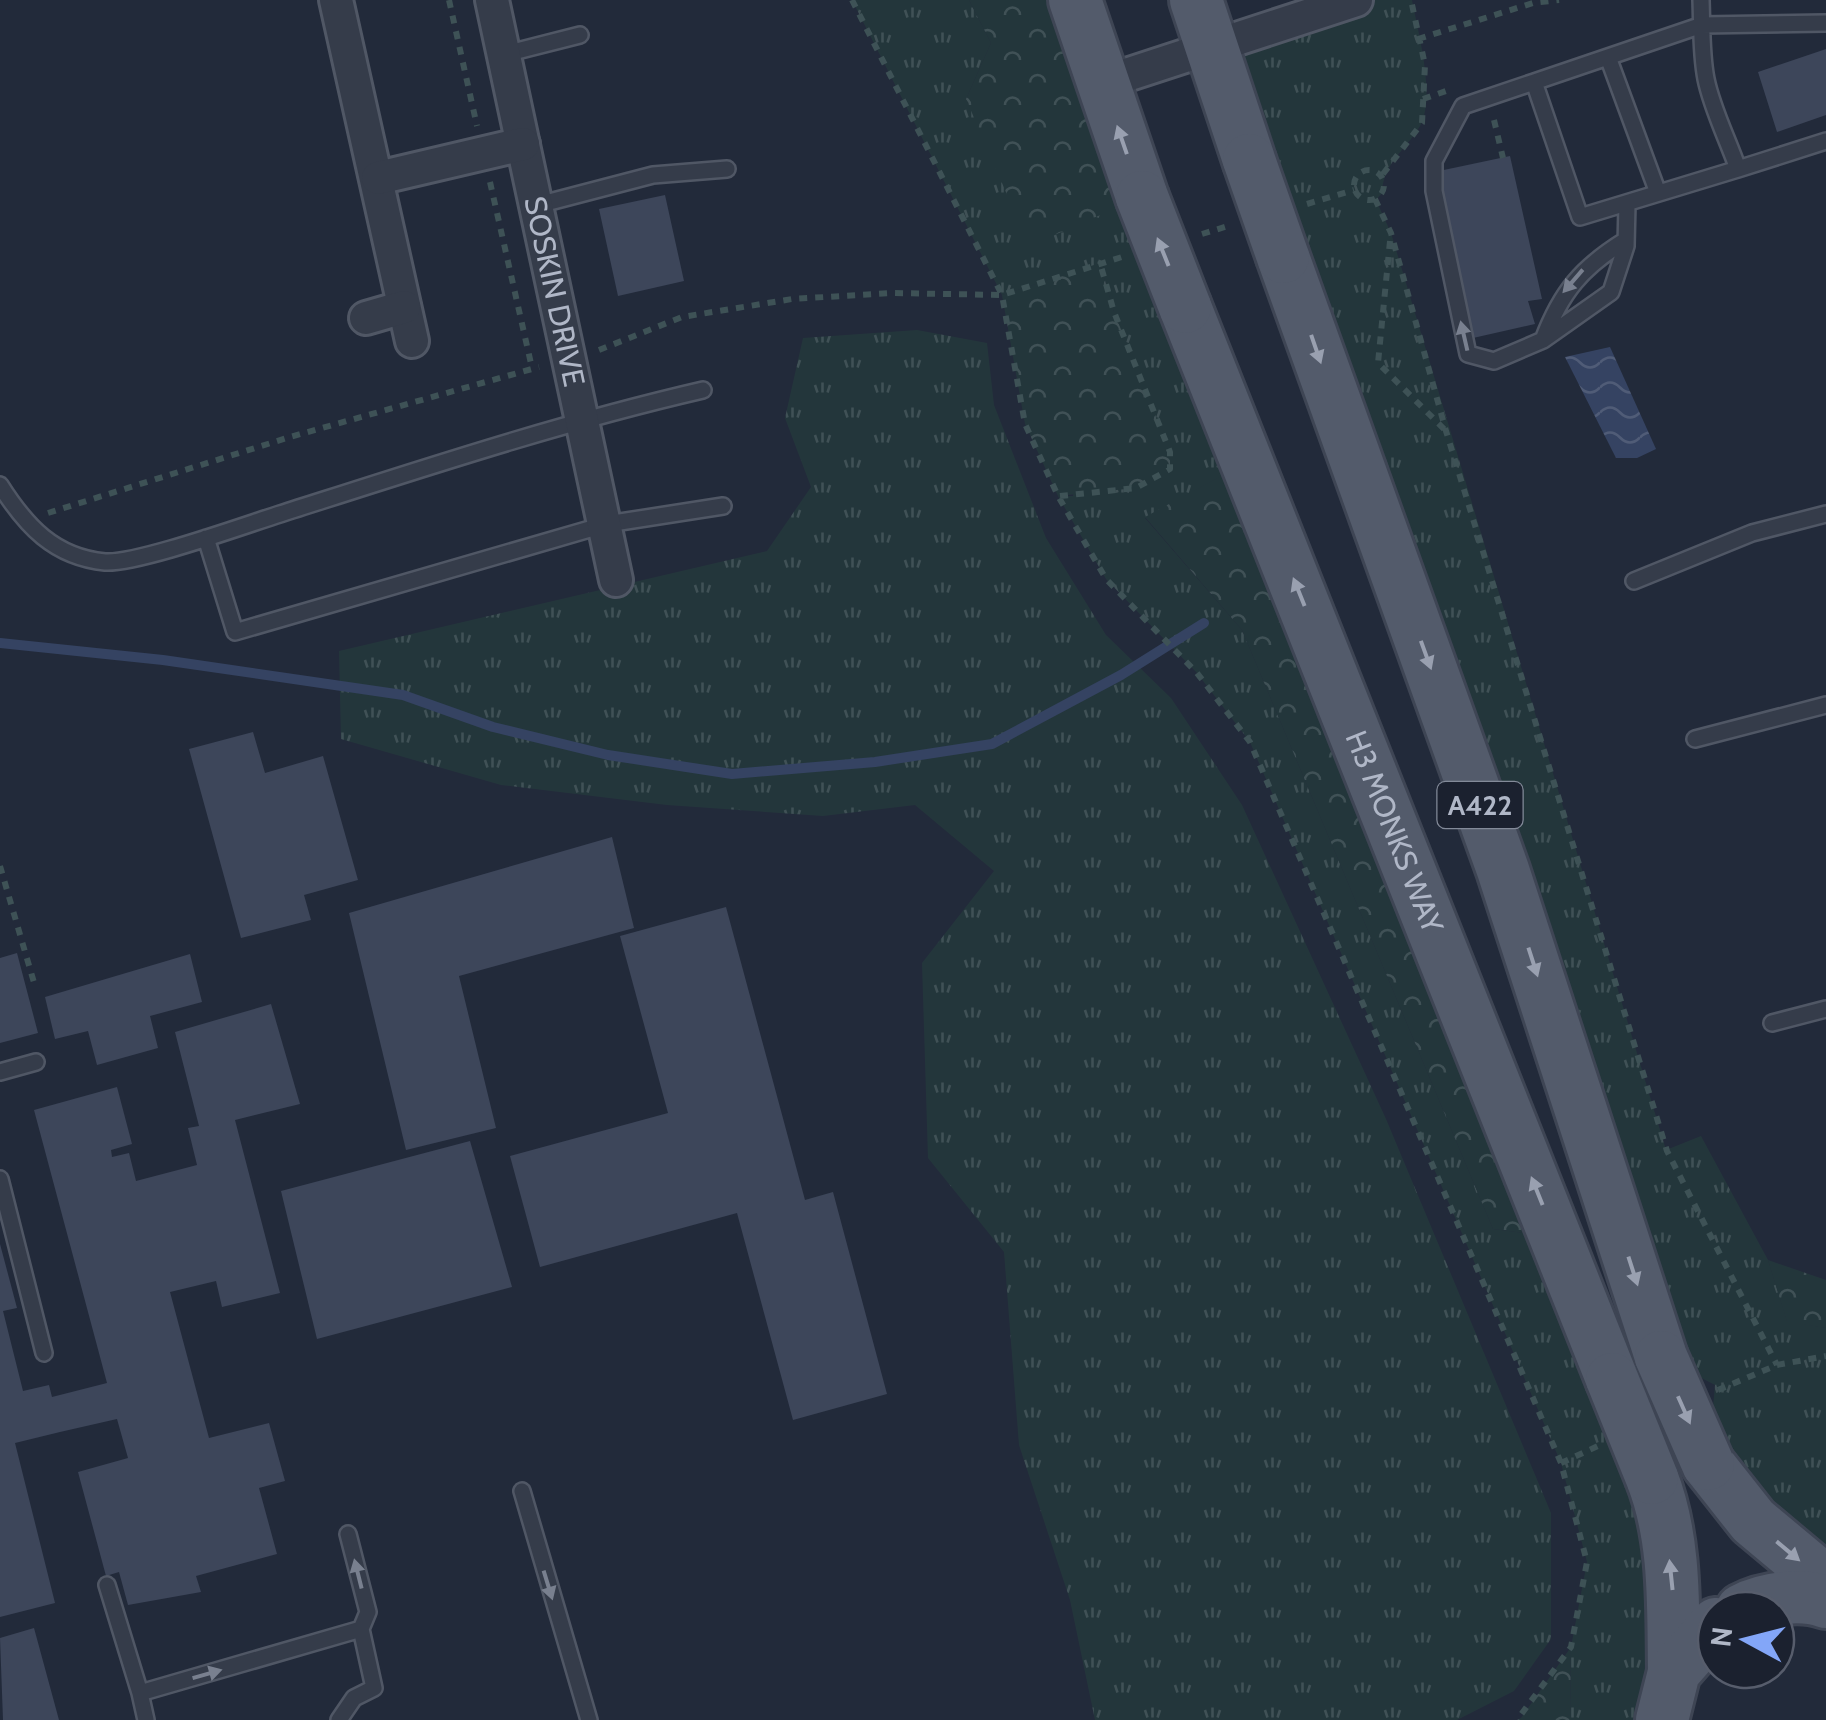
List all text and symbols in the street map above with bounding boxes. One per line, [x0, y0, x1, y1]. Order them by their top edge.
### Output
one-way arrow [1114, 125, 1129, 155]
street label: SOSKIN DRIVE [517, 193, 593, 390]
one-way arrow [1155, 237, 1171, 267]
one-way arrow [1563, 268, 1585, 293]
one-way arrow [1456, 320, 1471, 351]
one-way arrow [1309, 335, 1324, 365]
one-way arrow [1290, 577, 1306, 607]
one-way arrow [1419, 640, 1434, 670]
street label: H3 MONKS WAY [1338, 725, 1452, 939]
road number: A422 [1438, 782, 1522, 828]
one-way arrow [1526, 947, 1541, 977]
one-way arrow [1529, 1175, 1545, 1205]
one-way arrow [1626, 1256, 1641, 1286]
one-way arrow [1676, 1396, 1693, 1425]
one-way arrow [1776, 1540, 1801, 1561]
one-way arrow [350, 1558, 365, 1589]
one-way arrow [1663, 1559, 1679, 1590]
one-way arrow [542, 1571, 557, 1601]
north arrow [1696, 1590, 1796, 1690]
text: N [1703, 1625, 1739, 1649]
one-way arrow [193, 1666, 223, 1681]

